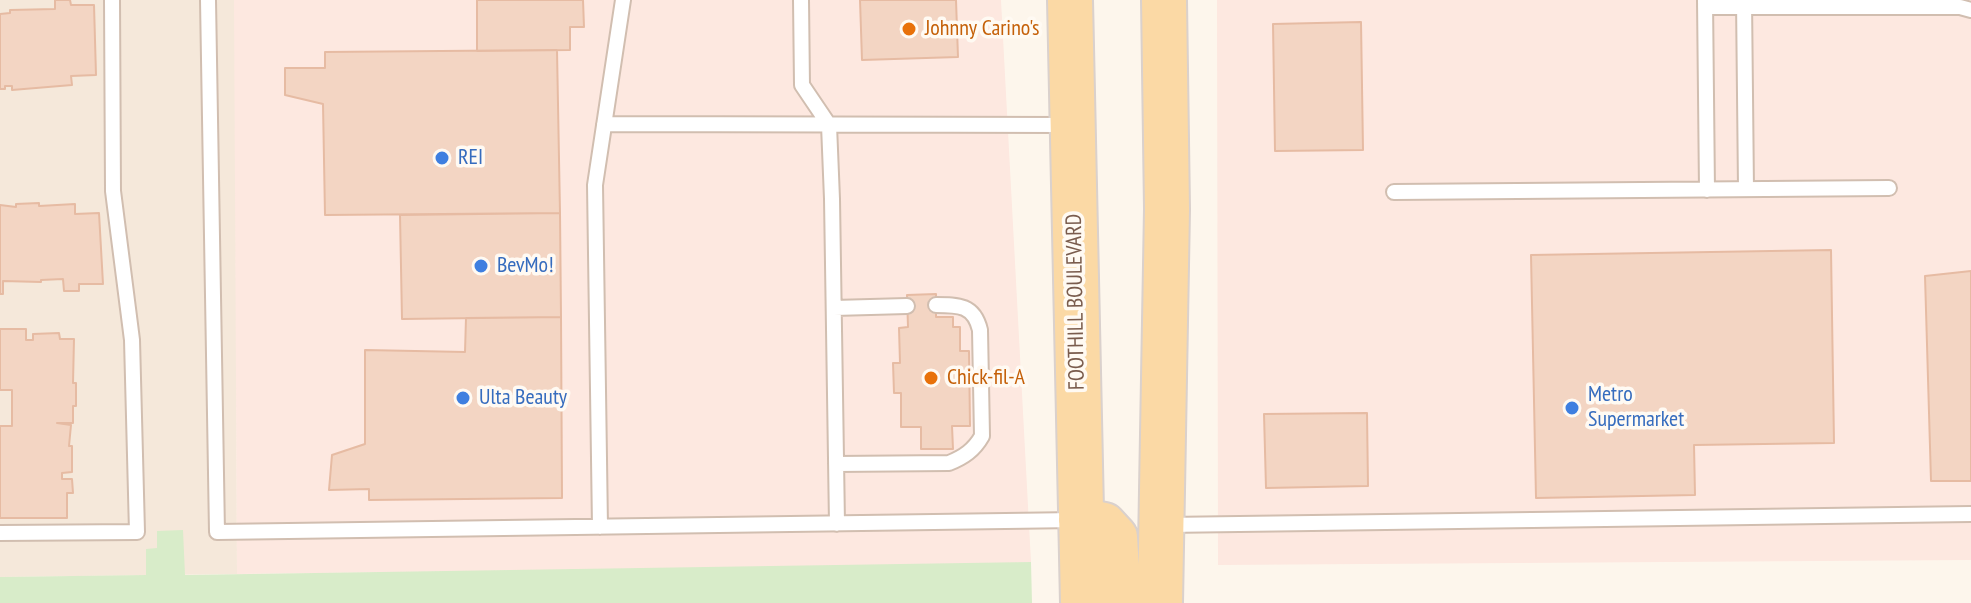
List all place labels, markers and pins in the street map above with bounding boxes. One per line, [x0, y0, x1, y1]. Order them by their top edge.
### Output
place label: Johnny Carino's [925, 16, 1040, 42]
marker: Johnny Carino's [900, 20, 918, 38]
place label: REI [458, 145, 483, 171]
marker: REI [433, 149, 451, 167]
place label: BevMo! [497, 253, 554, 279]
marker: BevMo! [472, 257, 490, 275]
place label: Chick-fil-A [947, 365, 1025, 391]
marker: Chick-fil-A [922, 369, 940, 387]
place label: Metro Supermarket [1588, 382, 1684, 434]
place label: Ulta Beauty [479, 385, 567, 411]
marker: Ulta Beauty [454, 389, 472, 407]
marker: Metro Supermarket [1563, 399, 1581, 417]

